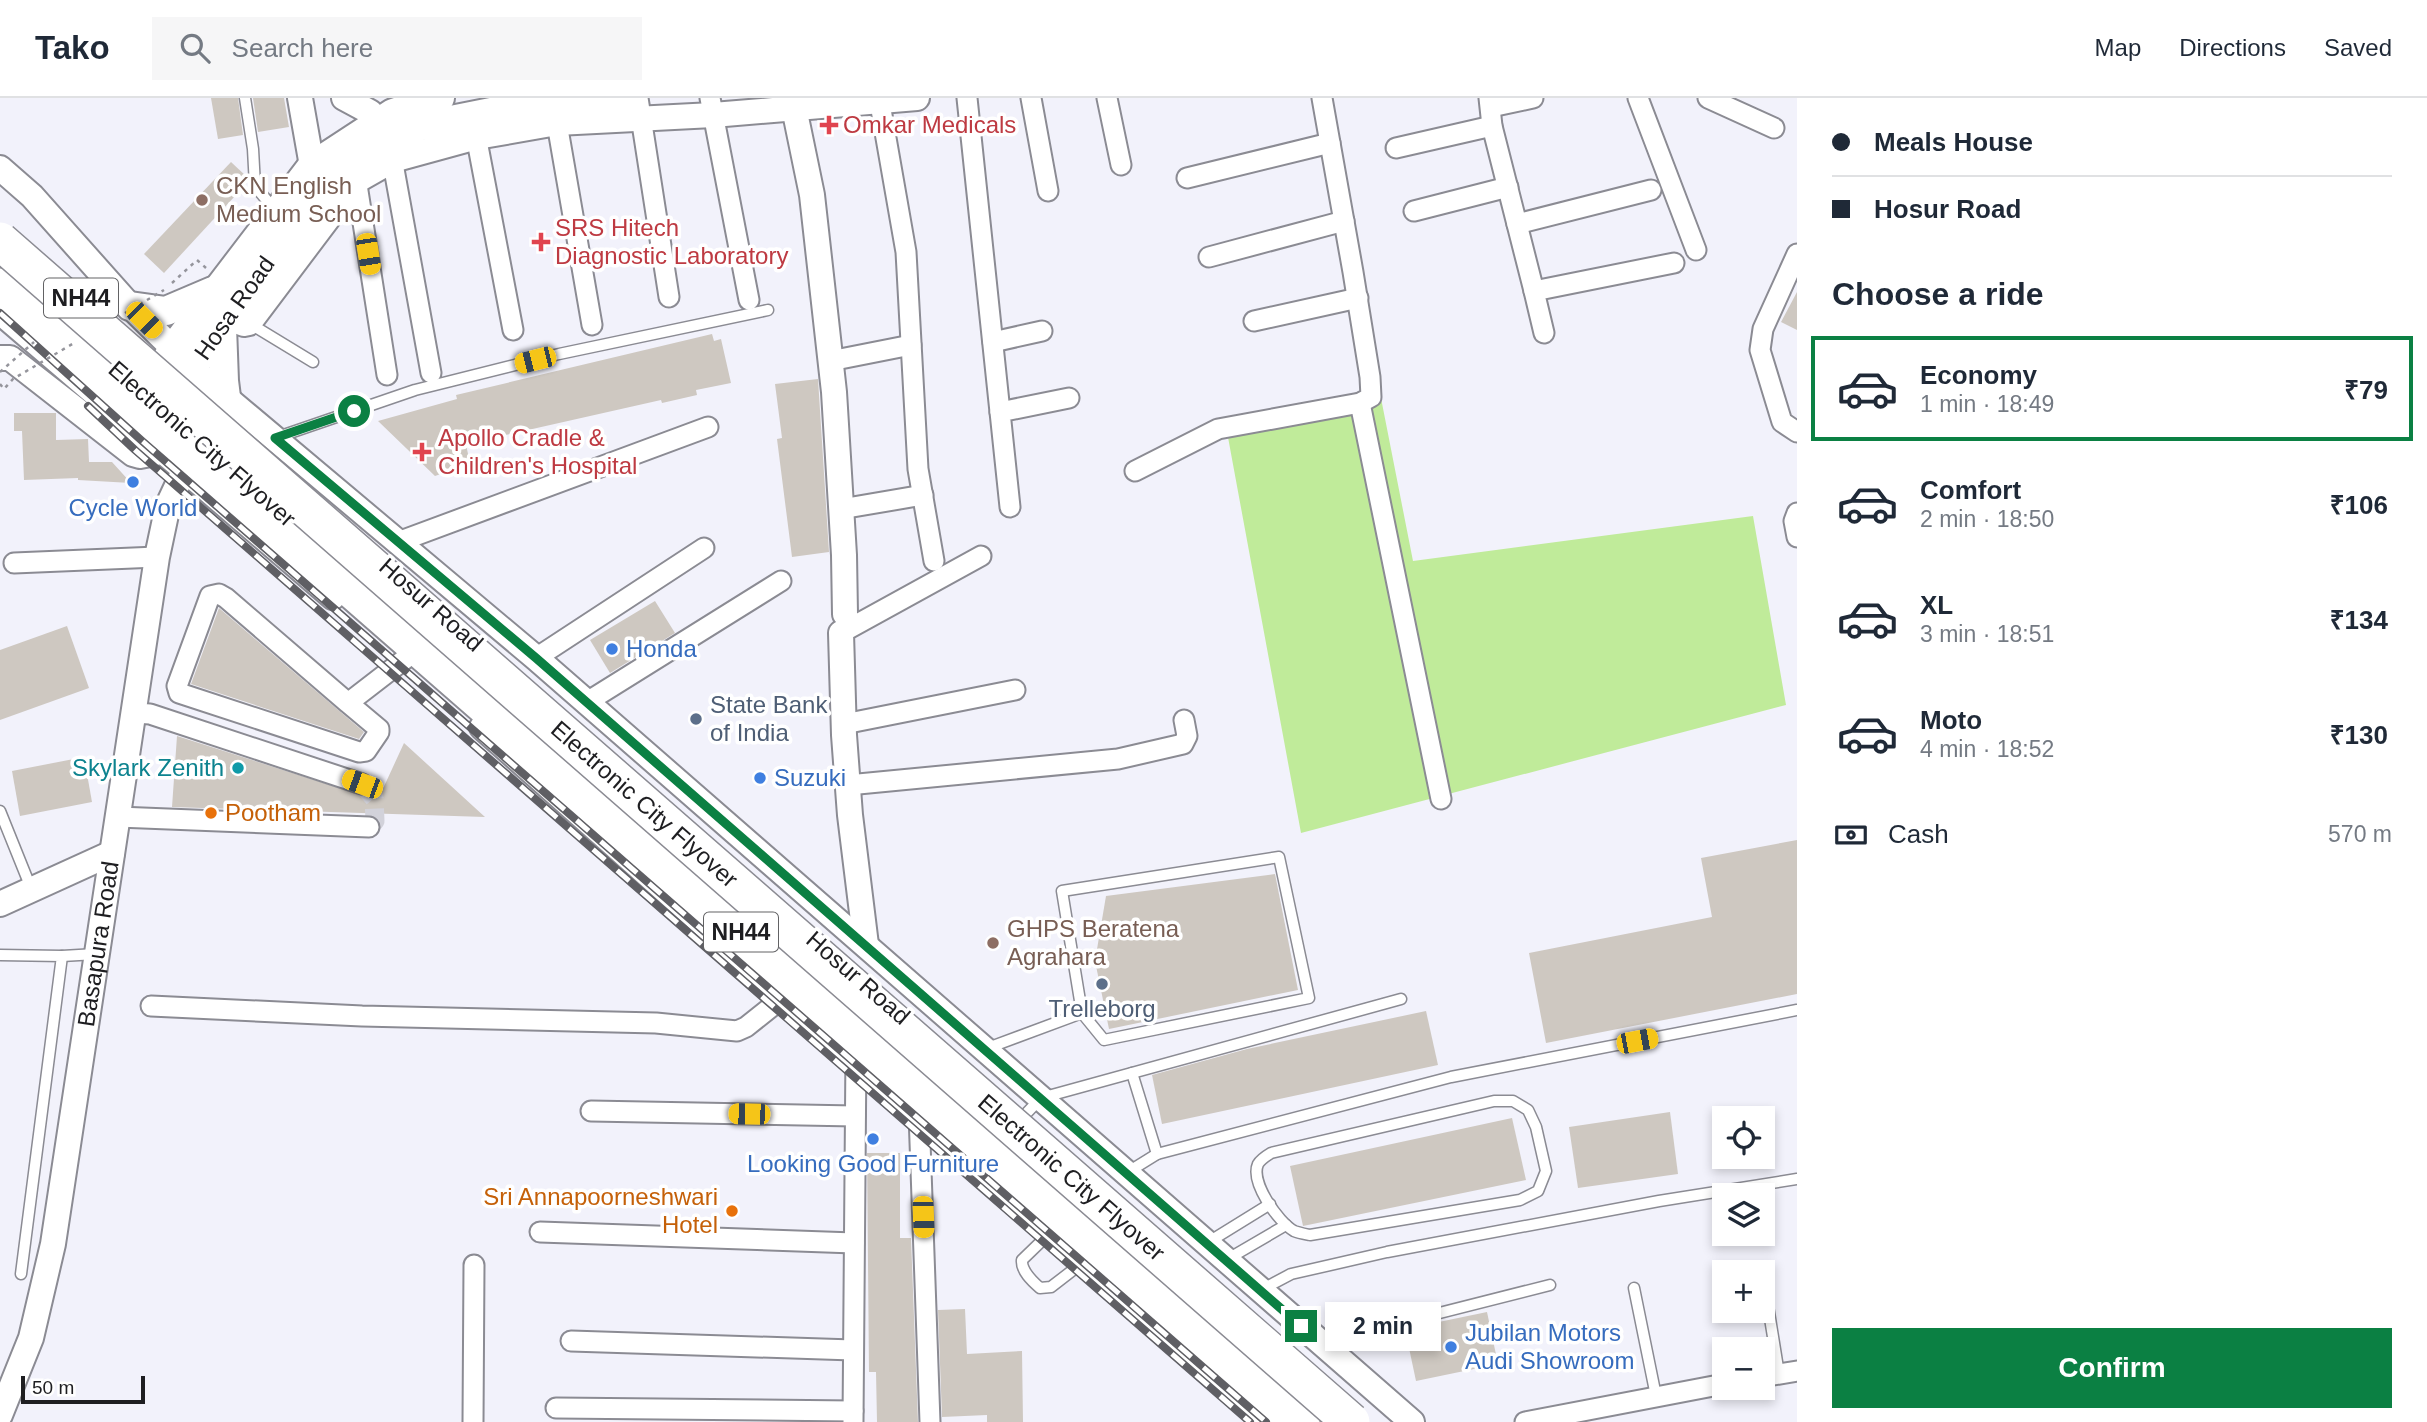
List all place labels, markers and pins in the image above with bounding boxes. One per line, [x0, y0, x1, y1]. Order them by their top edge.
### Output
place label: Omkar Medicals [843, 111, 1016, 138]
marker: Omkar Medicals [821, 117, 837, 133]
place label: CKN English Medium School [216, 172, 381, 227]
marker: CKN English Medium School [194, 192, 210, 208]
place label: SRS Hitech Diagnostic Laboratory [555, 214, 788, 269]
marker: SRS Hitech Diagnostic Laboratory [533, 234, 549, 250]
place label: Apollo Cradle & Children's Hospital [438, 424, 637, 479]
marker: Apollo Cradle & Children's Hospital [412, 442, 432, 462]
marker: Cycle World [125, 474, 141, 490]
place label: Cycle World [69, 494, 197, 521]
place label: Honda [626, 635, 697, 662]
marker: Honda [604, 641, 620, 657]
place label: State Bank of India [710, 691, 828, 746]
marker: State Bank of India [688, 711, 704, 727]
place label: Skylark Zenith [72, 754, 224, 781]
marker: Skylark Zenith [230, 760, 246, 776]
place label: Suzuki [774, 764, 846, 791]
marker: Suzuki [752, 770, 768, 786]
place label: Pootham [225, 799, 321, 826]
marker: Pootham [203, 805, 219, 821]
place label: GHPS Beratena Agrahara [1007, 915, 1180, 970]
marker: GHPS Beratena Agrahara [985, 935, 1001, 951]
marker: Trelleborg [1094, 976, 1110, 992]
place label: Trelleborg [1048, 995, 1156, 1022]
marker: Looking Good Furniture [865, 1131, 881, 1147]
place label: Looking Good Furniture [747, 1150, 999, 1177]
place label: Sri Annapoorneshwari Hotel [483, 1183, 718, 1238]
marker: Sri Annapoorneshwari Hotel [724, 1203, 740, 1219]
place label: Jubilan Motors Audi Showroom [1465, 1319, 1634, 1374]
marker: Jubilan Motors Audi Showroom [1443, 1339, 1459, 1355]

